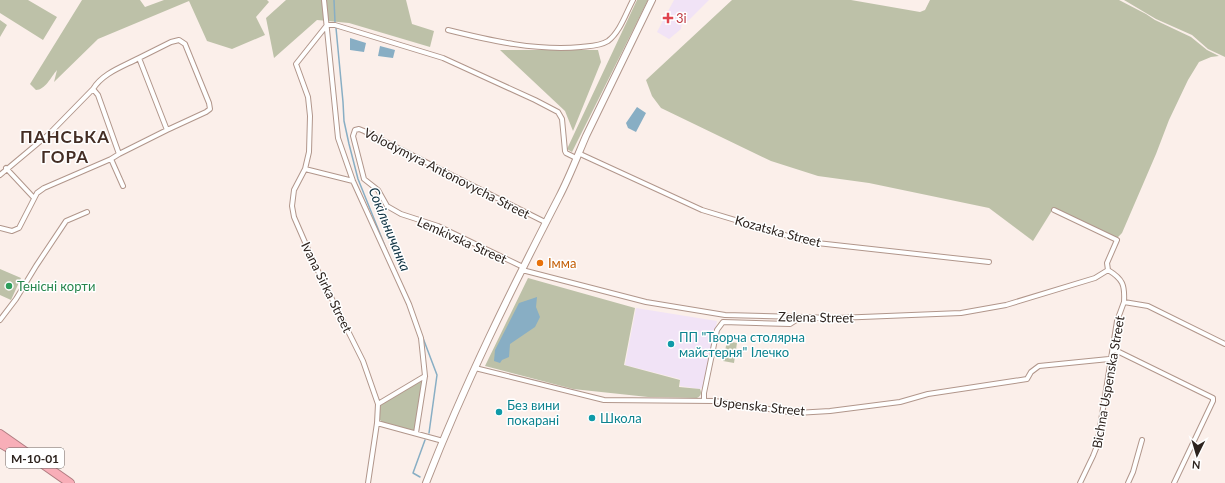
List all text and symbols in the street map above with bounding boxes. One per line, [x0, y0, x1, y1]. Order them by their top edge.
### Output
place label: 3і [676, 10, 687, 26]
marker: 3і [663, 13, 673, 23]
street label: Volodymyra Antonovycha Street [361, 124, 533, 222]
district label: ПАНСЬКА ГОРА [20, 126, 110, 167]
water label: Сокільничанка [365, 184, 415, 274]
street label: Kozatska Street [733, 212, 823, 250]
street label: Lemkivska Street [415, 213, 510, 267]
street label: Ivana Sirka Street [298, 239, 356, 335]
place label: Імма [548, 255, 576, 271]
marker: Імма [535, 258, 545, 268]
place label: Тенісні корти [17, 278, 95, 294]
marker: Тенісні корти [4, 281, 14, 291]
street label: Zelena Street [778, 308, 854, 326]
street label: Bichna Uspenska Street [1088, 314, 1128, 450]
place label: ПП "Творча столярна майстерня" Ілечко [679, 329, 805, 360]
marker: ПП "Творча столярна майстерня" Ілечко [666, 339, 676, 349]
street label: Uspenska Street [712, 393, 806, 419]
place label: Без вини покарані [507, 397, 560, 428]
marker: Без вини покарані [494, 407, 504, 417]
place label: Школа [600, 410, 642, 426]
marker: Школа [587, 413, 597, 423]
north arrow [1177, 435, 1217, 475]
road number: М-10-01 [6, 448, 64, 468]
text: N [1191, 459, 1201, 472]

